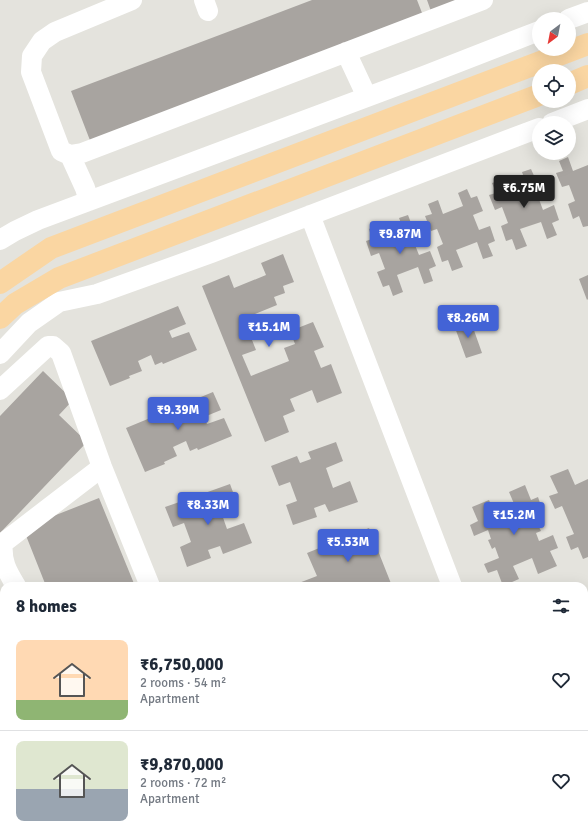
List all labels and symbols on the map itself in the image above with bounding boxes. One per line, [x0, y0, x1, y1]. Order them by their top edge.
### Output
north arrow [532, 12, 576, 56]
pin: ₹6.75M [491, 175, 557, 209]
pin: ₹9.87M [367, 221, 433, 255]
pin: ₹8.26M [435, 305, 501, 339]
pin: ₹15.1M [236, 314, 302, 348]
pin: ₹9.39M [145, 397, 211, 431]
pin: ₹8.33M [175, 492, 241, 526]
pin: ₹15.2M [481, 502, 547, 536]
pin: ₹5.53M [315, 529, 381, 563]

